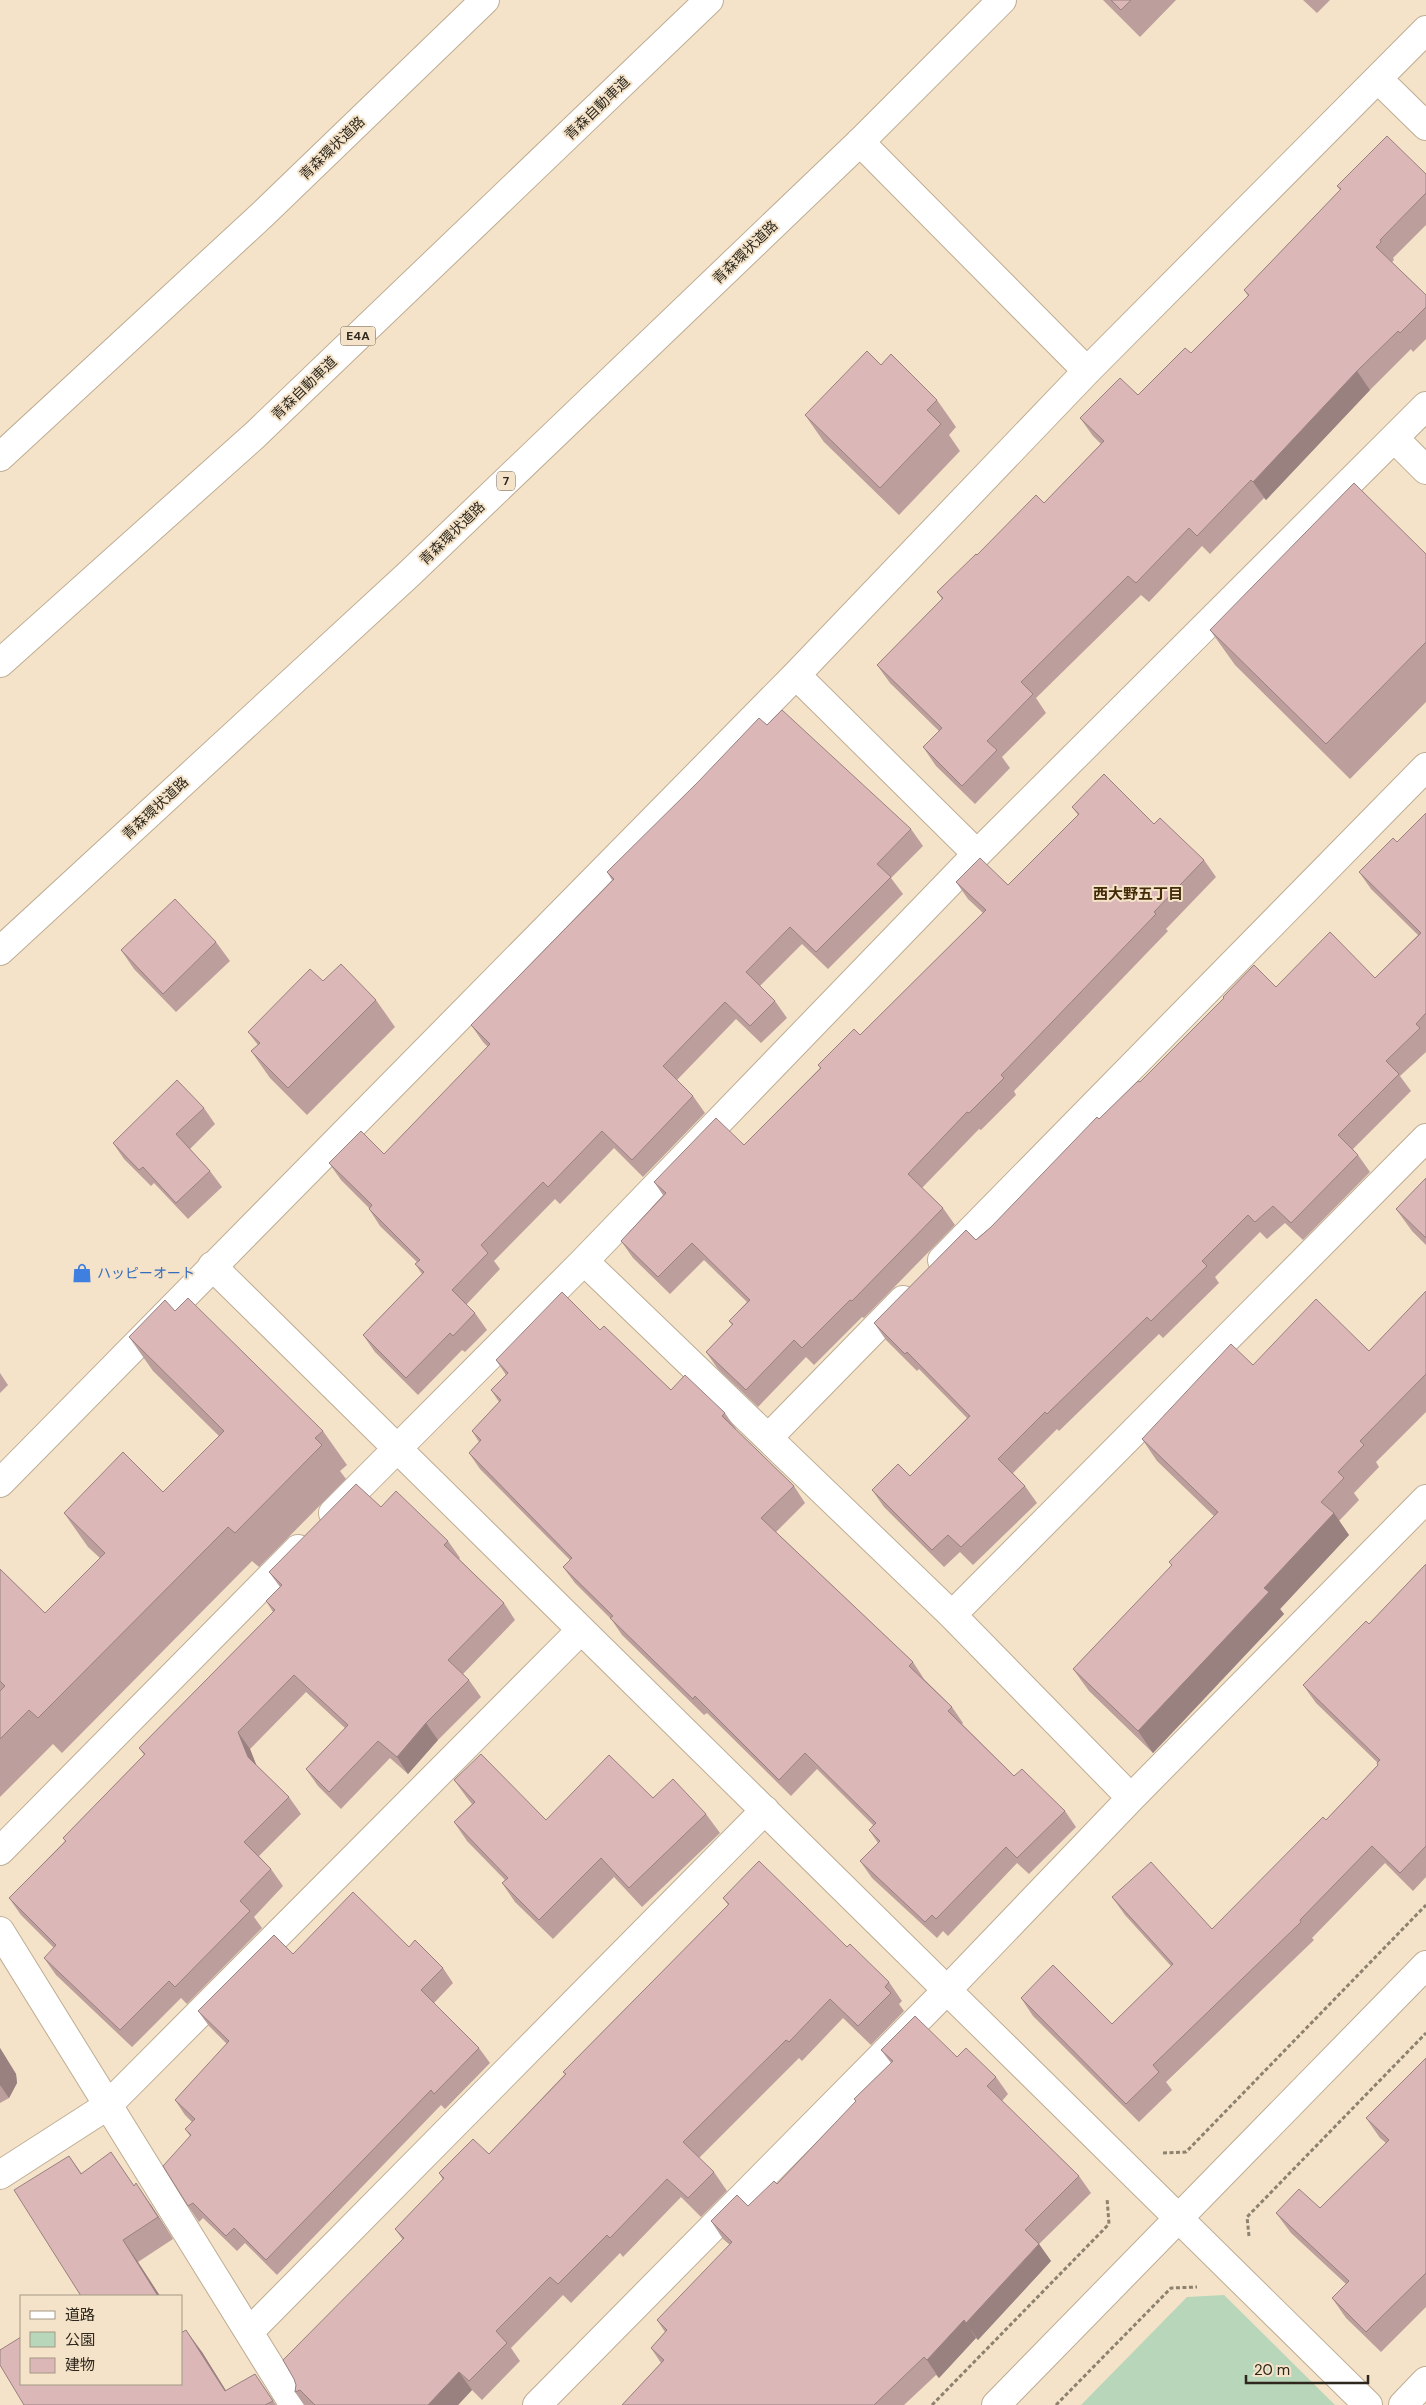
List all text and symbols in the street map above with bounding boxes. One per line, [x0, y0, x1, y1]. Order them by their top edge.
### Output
street label: 青森自動車道 [561, 72, 633, 144]
street label: 青森環状道路 [296, 112, 368, 184]
street label: 青森環状道路 [709, 216, 781, 288]
road number: E4A [340, 326, 376, 346]
street label: 青森自動車道 [268, 352, 340, 424]
road number: 7 [497, 472, 515, 491]
street label: 青森環状道路 [416, 497, 488, 569]
street label: 青森環状道路 [118, 773, 192, 843]
district label: 西大野五丁目 [1093, 884, 1183, 904]
shop icon: ハッピーオート [71, 1262, 93, 1284]
place label: ハッピーオート [97, 1264, 195, 1282]
legend [20, 2295, 182, 2385]
text: 道路 [65, 2305, 95, 2325]
text: 公園 [65, 2330, 95, 2350]
scale bar [1246, 2352, 1368, 2384]
text: 建物 [65, 2355, 95, 2375]
text: 20 m [1254, 2360, 1290, 2380]

